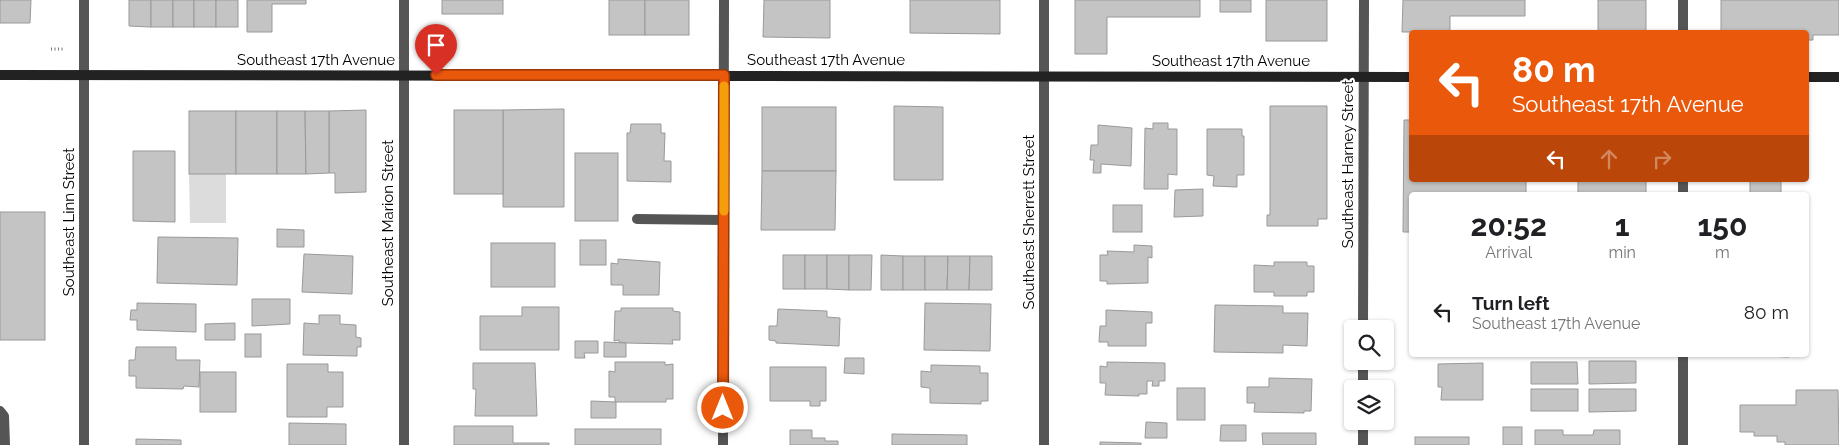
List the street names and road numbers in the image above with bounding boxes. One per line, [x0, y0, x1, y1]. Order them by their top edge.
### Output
street label: Southeast 17th Avenue [237, 51, 395, 69]
street label: Southeast 17th Avenue [747, 51, 905, 69]
street label: Southeast 17th Avenue [1152, 52, 1310, 70]
street label: Southeast Harney Street [1339, 80, 1357, 248]
street label: Southeast Sherrett Street [1020, 135, 1038, 309]
street label: Southeast Marion Street [379, 140, 397, 306]
street label: Southeast Linn Street [60, 148, 78, 296]

